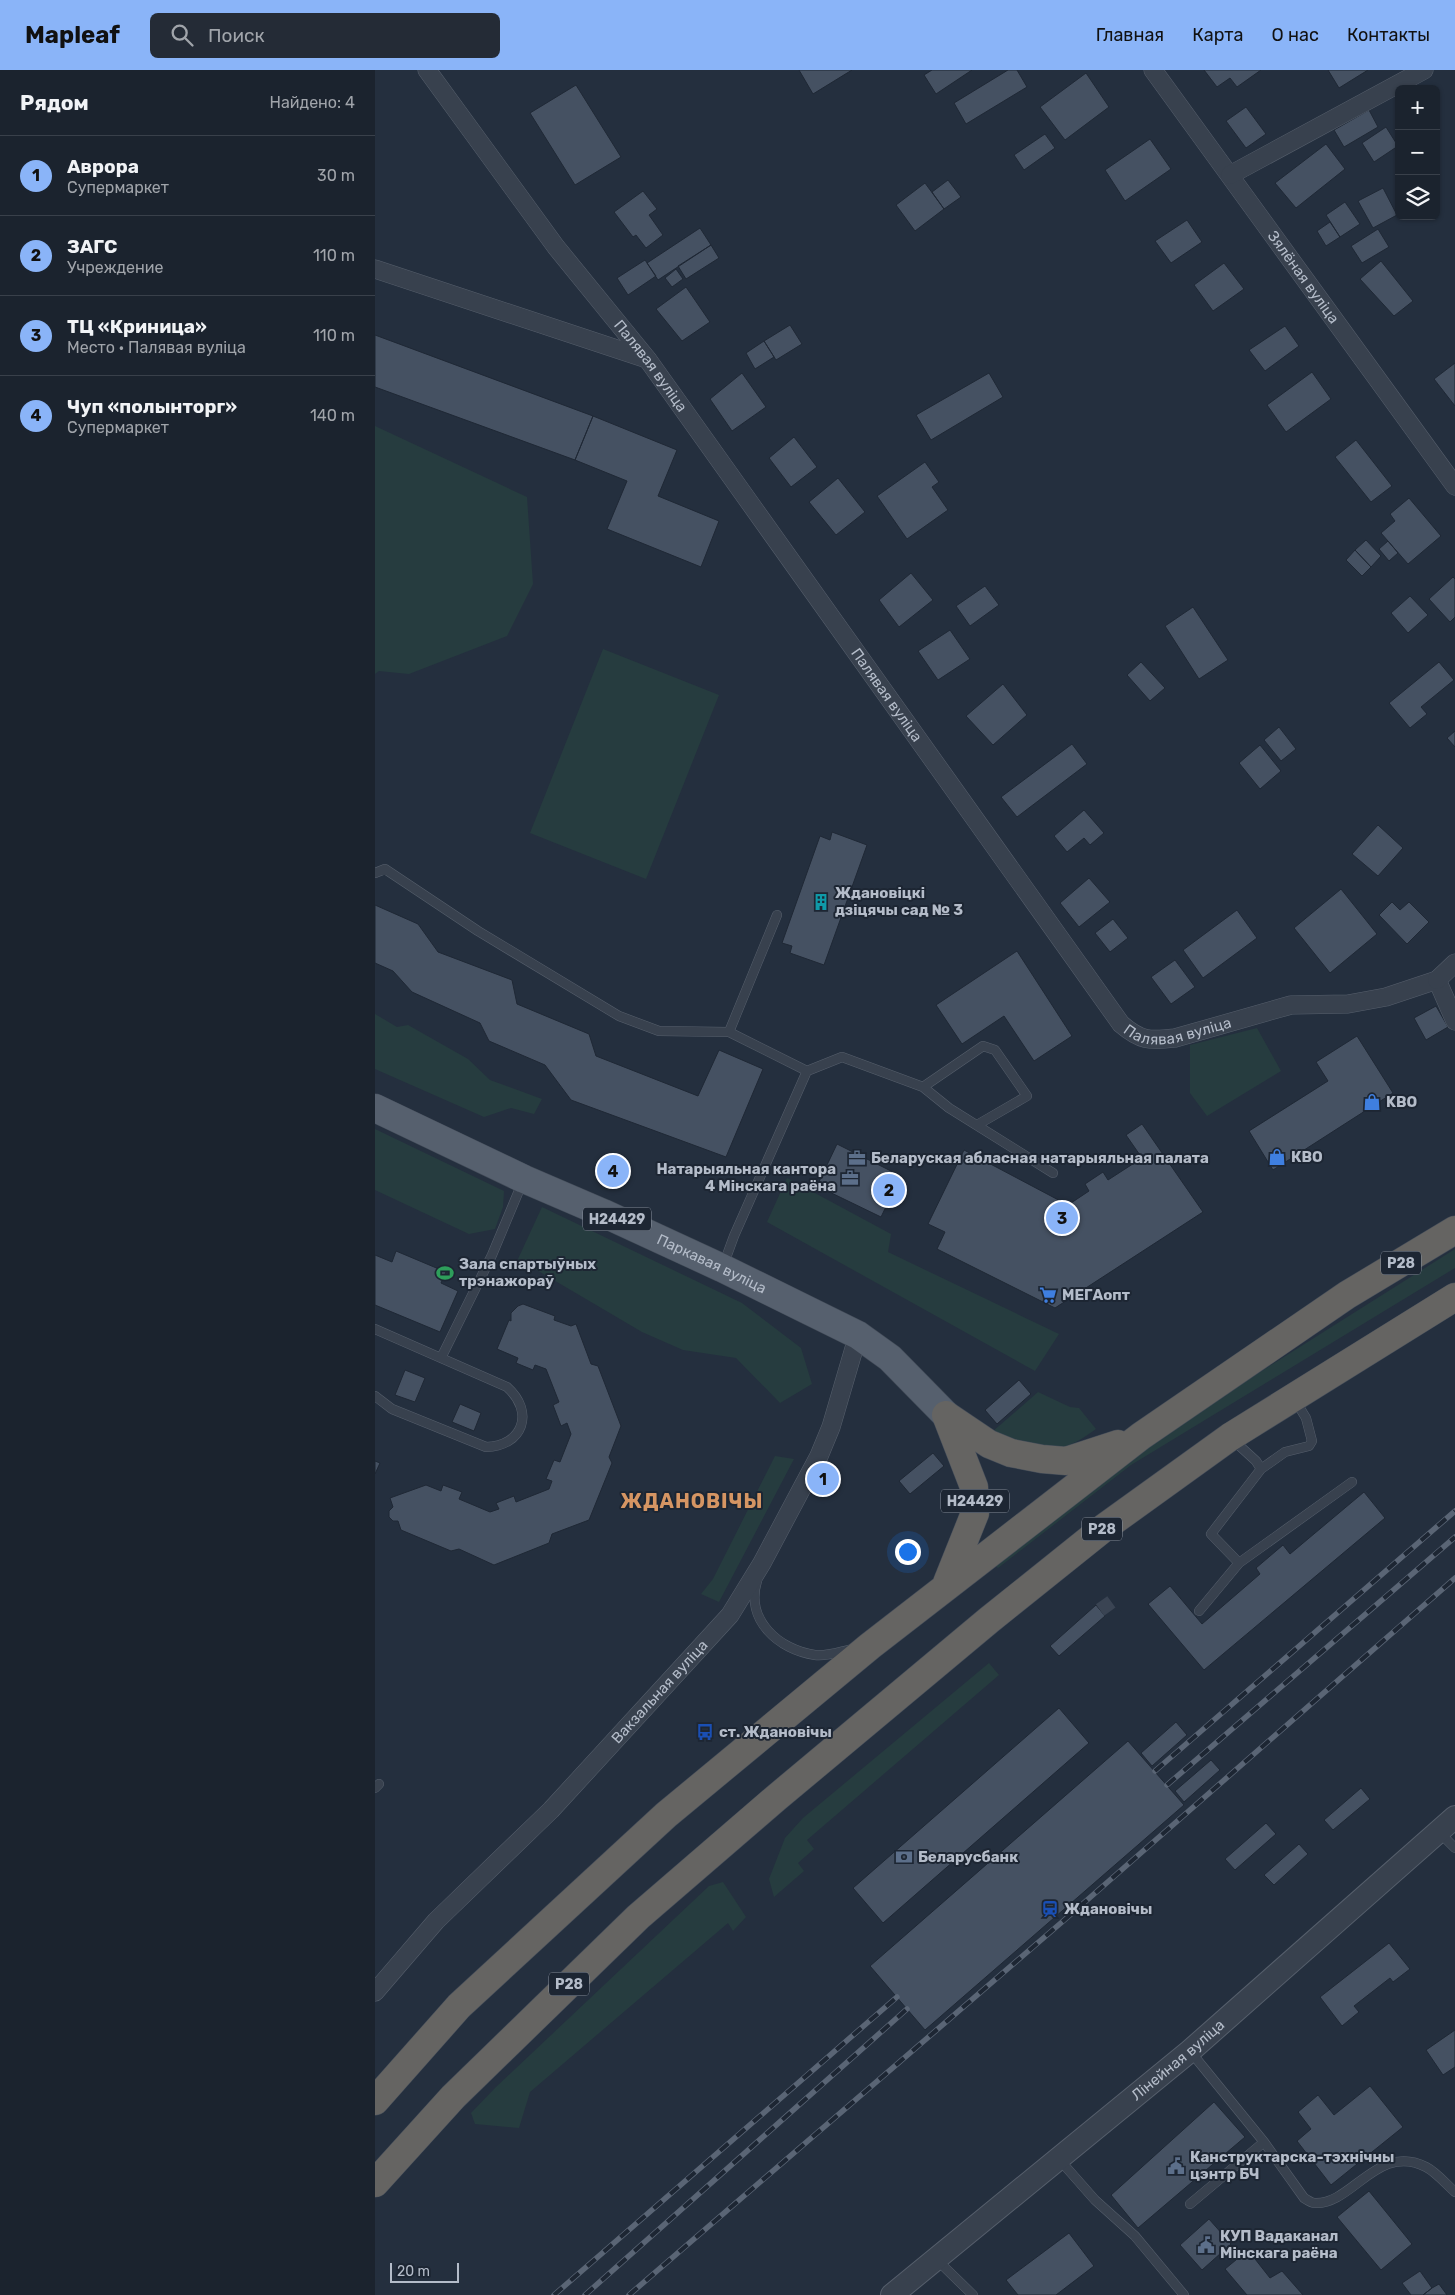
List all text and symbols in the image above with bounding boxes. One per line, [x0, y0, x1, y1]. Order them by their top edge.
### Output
search box [150, 13, 500, 58]
text: Mapleaf [25, 21, 120, 49]
icon: search [168, 21, 196, 49]
text: Поиск [208, 24, 265, 47]
text: Главная [1096, 24, 1164, 46]
text: Карта [1192, 24, 1244, 46]
text: О нас [1272, 24, 1319, 46]
text: Контакты [1347, 24, 1430, 46]
map controls [1395, 85, 1440, 220]
button: + [1395, 85, 1440, 130]
text: Рядом [20, 90, 89, 115]
text: Найдено: 4 [270, 93, 355, 112]
button: − [1395, 130, 1440, 175]
text: Аврора [67, 155, 139, 178]
text: 1 [32, 166, 40, 185]
text: 30 m [317, 166, 355, 185]
button: layers [1395, 175, 1440, 220]
text: Супермаркет [67, 178, 169, 197]
street label: Зялёная вуліца [1264, 227, 1343, 327]
text: ЗАГС [67, 235, 117, 258]
text: 2 [31, 246, 41, 265]
text: 110 m [313, 246, 355, 265]
text: Учреждение [67, 258, 164, 277]
text: ТЦ «Криница» [67, 315, 207, 338]
street label: Палявая вуліца [610, 316, 691, 415]
text: 3 [31, 326, 41, 345]
text: 110 m [313, 326, 355, 345]
text: Место · Палявая вуліца [67, 338, 246, 357]
text: Чуп «полынторг» [67, 395, 237, 418]
text: 4 [31, 406, 41, 425]
text: 140 m [310, 406, 355, 425]
text: Супермаркет [67, 418, 169, 437]
street label: Палявая вуліца [847, 645, 926, 745]
place label: Ждановіцкі дзіцячы сад № 3 [835, 884, 963, 919]
building icon: Ждановіцкі дзіцячы сад № 3 [811, 892, 831, 912]
street label: Палявая вуліца [1120, 1013, 1233, 1049]
shop icon: KBО [1362, 1092, 1382, 1112]
place label: KBО [1386, 1093, 1417, 1111]
shop icon: КВО [1267, 1147, 1287, 1167]
office icon: Беларуская абласная натарыяльная палата [847, 1148, 867, 1168]
place label: КВО [1291, 1148, 1323, 1166]
place label: Беларуская абласная натарыяльная палата [871, 1149, 1209, 1167]
pin: 4 [597, 1152, 629, 1190]
place label: Натарыяльная кантора 4 Мінскага раёна [656, 1160, 836, 1195]
office icon: Натарыяльная кантора 4 Мінскага раёна [840, 1168, 860, 1188]
pin: 2 [873, 1171, 905, 1209]
pin: 3 [1046, 1199, 1078, 1237]
road number: Н24429 [583, 1208, 651, 1230]
street label: Паркавая вуліца [654, 1230, 769, 1297]
road number: Р28 [1381, 1252, 1421, 1274]
place label: Зала спартыўных трэнажораў [459, 1255, 596, 1290]
sports icon: Зала спартыўных трэнажораў [435, 1263, 455, 1283]
supermarket icon: МЕГАопт [1038, 1285, 1058, 1305]
place label: МЕГАопт [1062, 1286, 1131, 1304]
pin: 1 [807, 1460, 839, 1498]
district label: ЖДАНОВІЧЫ [621, 1489, 763, 1513]
road number: Н24429 [941, 1490, 1009, 1512]
road number: Р28 [1082, 1518, 1122, 1540]
your location [895, 1539, 921, 1565]
street label: Вакзальная вуліца [608, 1636, 711, 1747]
bus stop icon: ст. Ждановічы [695, 1722, 715, 1742]
place label: ст. Ждановічы [719, 1723, 832, 1741]
bank icon: Беларусбанк [894, 1847, 914, 1867]
place label: Беларусбанк [918, 1848, 1018, 1866]
station icon: Ждановічы [1040, 1899, 1060, 1919]
place label: Ждановічы [1064, 1900, 1152, 1918]
road number: Р28 [549, 1972, 589, 1996]
street label: Лінейная вуліца [1128, 2016, 1228, 2104]
place label: Канструктарска-тэхнічны цэнтр БЧ [1190, 2148, 1394, 2183]
public building icon: Канструктарска-тэхнічны цэнтр БЧ [1166, 2156, 1186, 2176]
place label: КУП Вадаканал Мінскага раёна [1220, 2227, 1338, 2262]
public building icon: КУП Вадаканал Мінскага раёна [1196, 2235, 1216, 2255]
scale bar [390, 2260, 459, 2283]
text: 20 m [397, 2263, 430, 2280]

